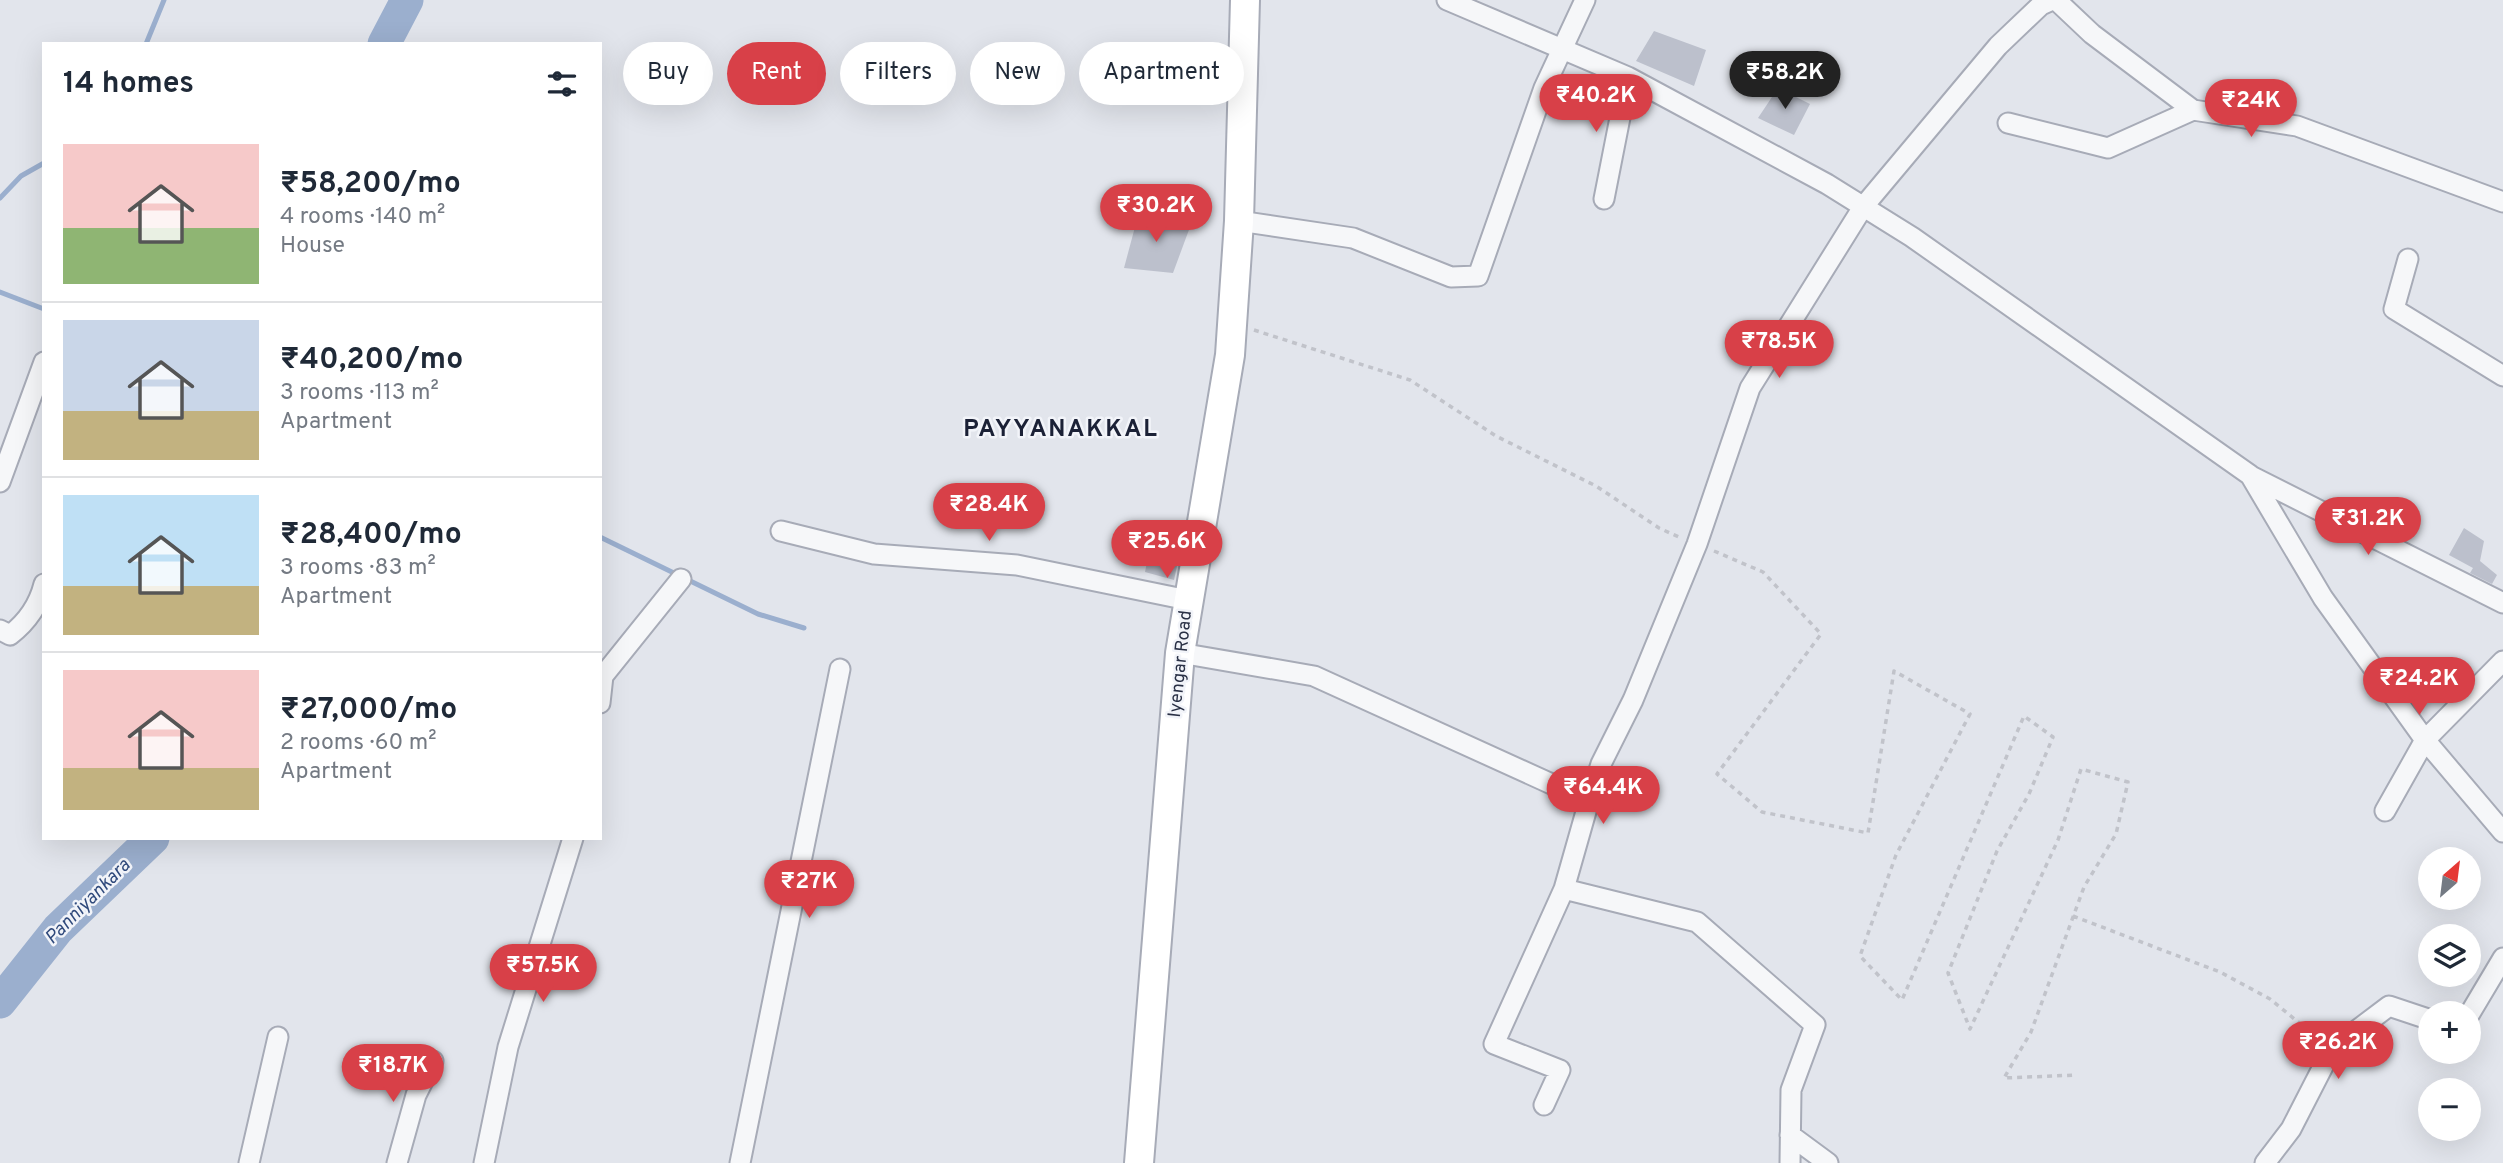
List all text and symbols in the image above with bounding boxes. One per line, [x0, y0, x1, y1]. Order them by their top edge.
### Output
chip: Buy [623, 42, 713, 105]
chip: Rent [727, 42, 826, 105]
chip: Filters [840, 42, 956, 105]
chip: New [970, 42, 1065, 105]
chip: Apartment [1079, 42, 1244, 105]
pin: ₹58.2K [1728, 52, 1842, 111]
text: ₹58.2K [1745, 59, 1825, 88]
icon: filters [543, 65, 581, 103]
text: 14 homes [63, 66, 194, 103]
pin: ₹40.2K [1539, 74, 1653, 134]
pin: ₹24K [2210, 80, 2292, 139]
text: ₹40.2K [1556, 82, 1636, 111]
text: ₹24K [2221, 87, 2281, 116]
text: ₹58,200/mo [280, 166, 461, 203]
icon: home [119, 172, 203, 256]
pin: ₹30.2K [1099, 184, 1213, 244]
text: ₹30.2K [1116, 192, 1196, 221]
text: 4 rooms · 140 m² [280, 203, 445, 232]
text: House [280, 232, 345, 261]
pin: ₹78.5K [1722, 320, 1836, 380]
text: ₹78.5K [1741, 328, 1817, 357]
text: ₹40,200/mo [280, 342, 463, 379]
icon: home [119, 348, 203, 432]
text: 3 rooms · 113 m² [280, 379, 439, 408]
text: Apartment [280, 408, 392, 437]
district label: PAYYANAKKAL [963, 415, 1159, 445]
pin: ₹28.4K [932, 484, 1046, 543]
text: ₹28.4K [949, 491, 1029, 520]
pin: ₹31.2K [2311, 498, 2425, 557]
text: ₹31.2K [2331, 505, 2405, 534]
text: ₹28,400/mo [280, 517, 462, 554]
pin: ₹25.6K [1110, 520, 1224, 580]
icon: home [119, 523, 203, 607]
text: ₹25.6K [1127, 528, 1207, 557]
text: 3 rooms · 83 m² [280, 554, 436, 583]
text: Apartment [280, 583, 392, 612]
street label: Iyengar Road [1164, 609, 1198, 719]
pin: ₹24.2K [2362, 658, 2476, 717]
text: ₹24.2K [2379, 665, 2459, 694]
text: ₹27,000/mo [280, 692, 457, 729]
icon: home [119, 698, 203, 782]
text: 2 rooms · 60 m² [280, 729, 437, 758]
text: Apartment [280, 758, 392, 787]
pin: ₹64.4K [1546, 766, 1660, 826]
text: ₹64.4K [1563, 774, 1643, 803]
north arrow [2418, 847, 2482, 910]
map controls [2418, 847, 2481, 1141]
water label: Panniyankara [40, 854, 136, 950]
pin: ₹27K [768, 860, 850, 920]
text: ₹27K [780, 868, 838, 897]
button: layers [2418, 924, 2481, 987]
pin: ₹57.5K [486, 944, 600, 1004]
text: ₹57.5K [506, 952, 580, 981]
button: + [2418, 1001, 2481, 1064]
pin: ₹26.2K [2281, 1021, 2395, 1081]
text: ₹26.2K [2298, 1029, 2378, 1058]
pin: ₹18.7K [336, 1044, 450, 1104]
text: ₹18.7K [358, 1052, 428, 1081]
button: − [2418, 1078, 2481, 1141]

